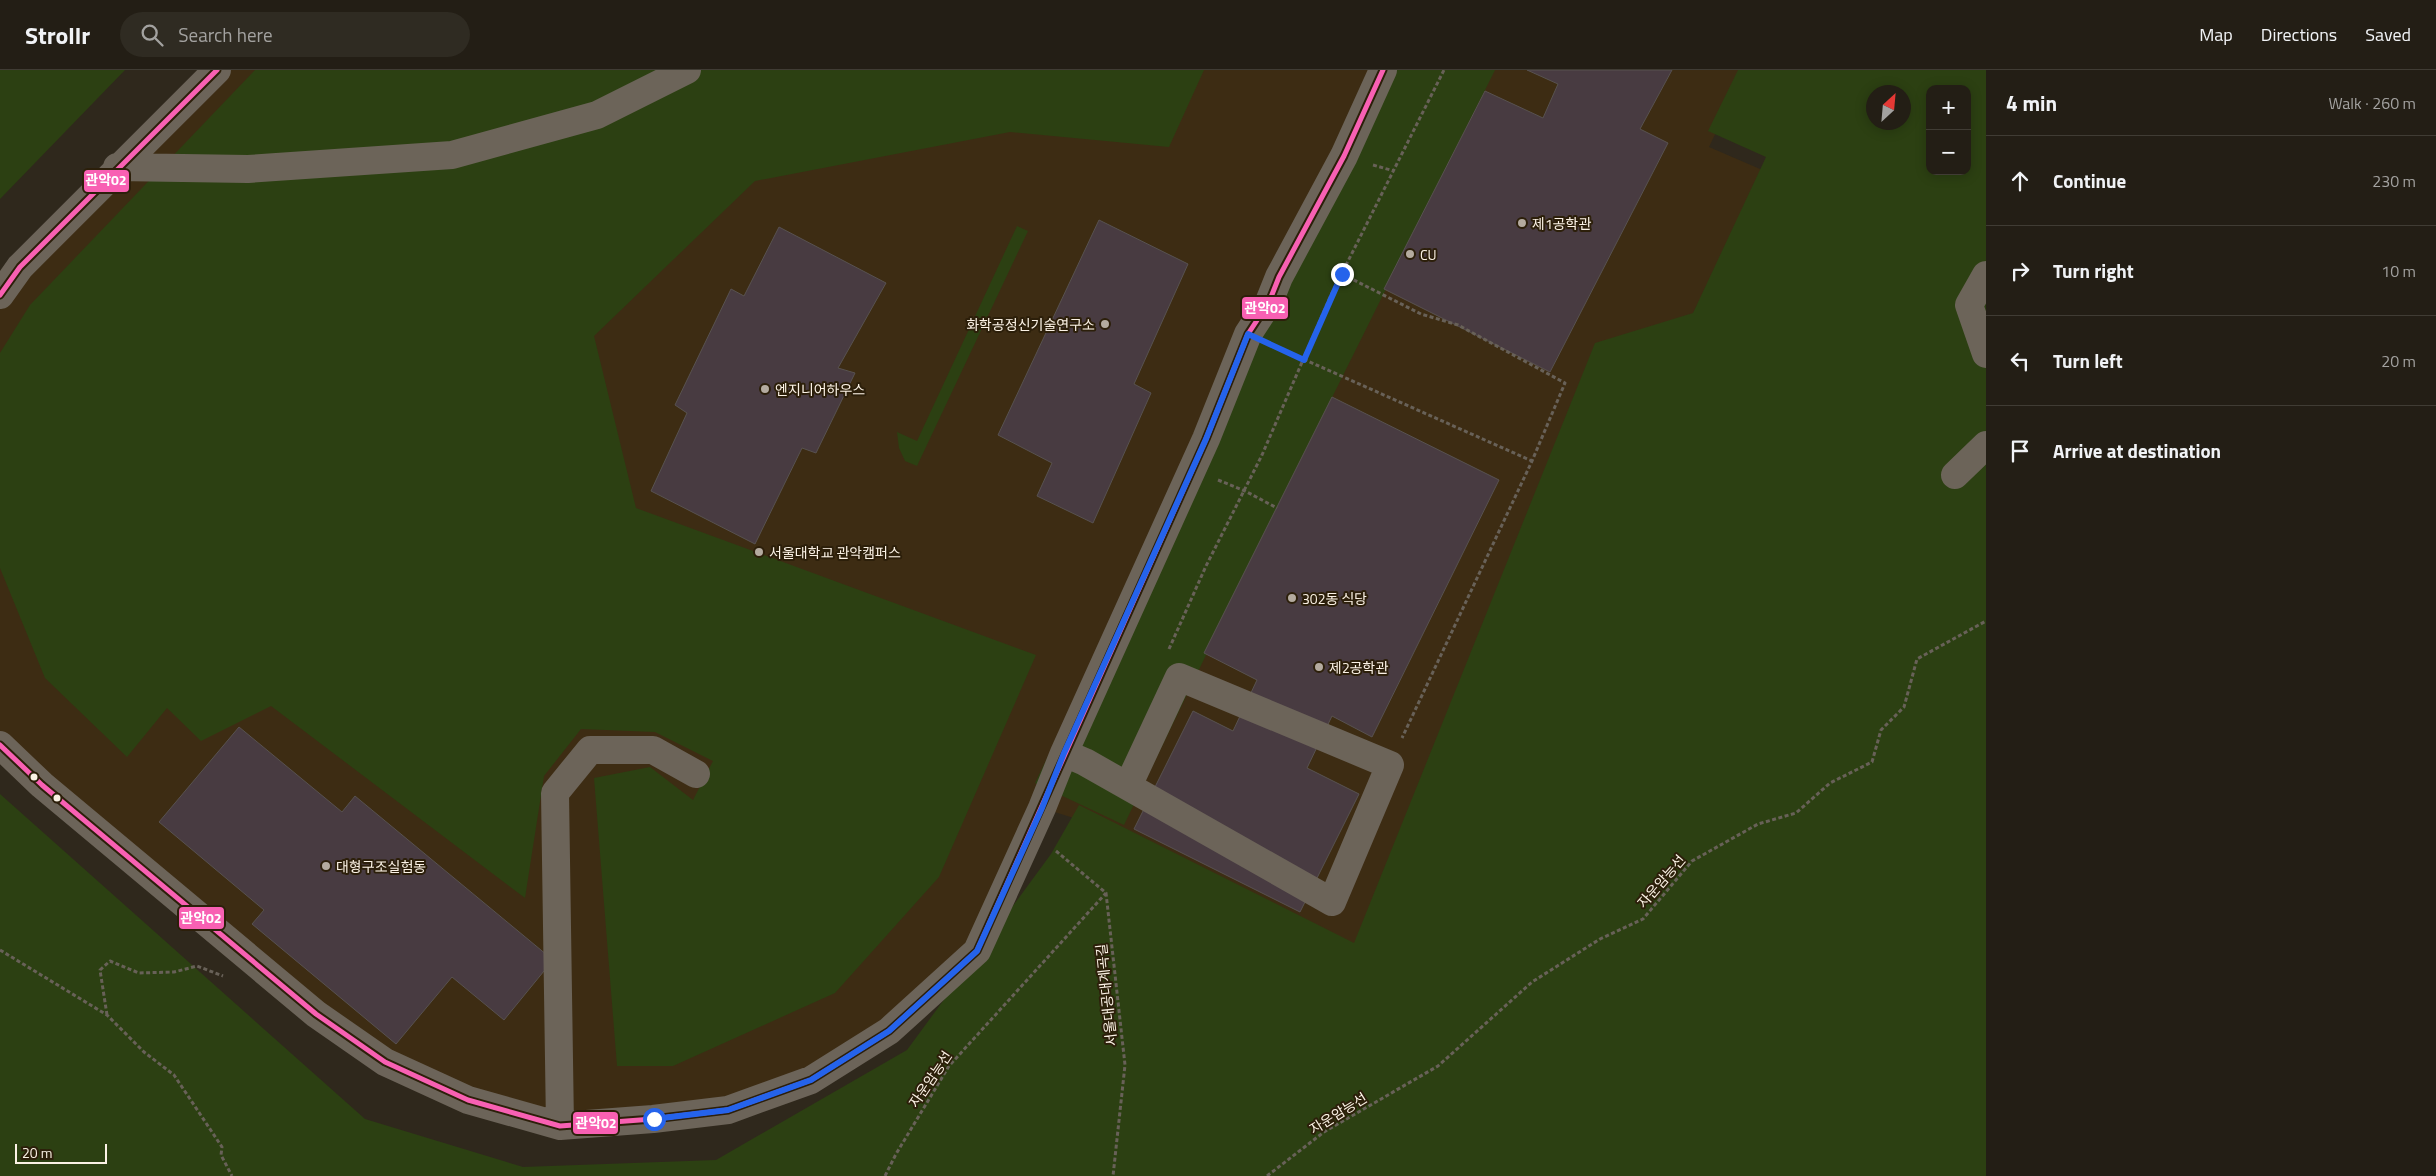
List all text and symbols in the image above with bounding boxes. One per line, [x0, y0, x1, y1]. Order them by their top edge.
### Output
search box [120, 12, 470, 57]
text: Strollr [25, 17, 90, 53]
text: Search here [178, 20, 273, 49]
icon: search [138, 21, 166, 49]
text: Map [2199, 21, 2233, 48]
text: Directions [2261, 21, 2337, 48]
text: Saved [2365, 21, 2411, 48]
north arrow [1866, 85, 1911, 130]
map controls [1926, 85, 1971, 175]
button: + [1926, 85, 1971, 130]
text: 4 min [2006, 87, 2057, 119]
text: Walk · 260 m [2328, 91, 2416, 115]
button: − [1926, 130, 1971, 175]
text: Continue [2053, 166, 2126, 195]
icon: ahead [2006, 167, 2034, 195]
line badge: 관악02 [83, 169, 130, 193]
text: 관악02 [85, 169, 127, 190]
text: 230 m [2372, 169, 2416, 193]
place label: 제1공학관 [1532, 213, 1591, 234]
marker: 제1공학관 [1516, 217, 1528, 229]
place label: CU [1420, 244, 1437, 265]
marker: CU [1404, 248, 1416, 260]
text: Turn right [2053, 256, 2134, 285]
icon: right [2006, 257, 2034, 285]
text: 10 m [2381, 259, 2416, 283]
route end [1331, 263, 1354, 286]
line badge: 관악02 [1241, 296, 1289, 320]
text: 관악02 [1244, 297, 1286, 318]
place label: 화학공정신기술연구소 [966, 314, 1095, 335]
marker: 화학공정신기술연구소 [1099, 318, 1111, 330]
text: Turn left [2053, 346, 2123, 375]
icon: left [2006, 347, 2034, 375]
text: 20 m [2381, 349, 2416, 373]
place label: 엔지니어하우스 [775, 379, 865, 400]
marker: 엔지니어하우스 [759, 383, 771, 395]
text: Arrive at destination [2053, 436, 2221, 465]
icon: arrive [2006, 437, 2034, 465]
place label: 서울대학교 관악캠퍼스 [769, 542, 901, 563]
marker: 서울대학교 관악캠퍼스 [753, 546, 765, 558]
place label: 302동 식당 [1302, 588, 1367, 609]
marker: 302동 식당 [1286, 592, 1298, 604]
place label: 제2공학관 [1329, 657, 1388, 678]
marker: 제2공학관 [1313, 661, 1325, 673]
unlabelled marker [29, 772, 39, 782]
unlabelled marker [52, 793, 62, 803]
street label: 자운암능선 [1632, 850, 1690, 912]
place label: 대형구조실험동 [336, 856, 426, 877]
marker: 대형구조실험동 [320, 860, 332, 872]
line badge: 관악02 [178, 906, 225, 930]
text: 관악02 [180, 907, 222, 928]
street label: 서울대공대계곡길 [1090, 943, 1122, 1047]
street label: 자운암능선 [903, 1046, 957, 1112]
street label: 자운암능선 [1305, 1087, 1371, 1139]
route start [643, 1108, 666, 1131]
line badge: 관악02 [572, 1111, 619, 1135]
text: 관악02 [575, 1112, 617, 1133]
scale bar [15, 1141, 108, 1164]
text: 20 m [22, 1142, 52, 1163]

